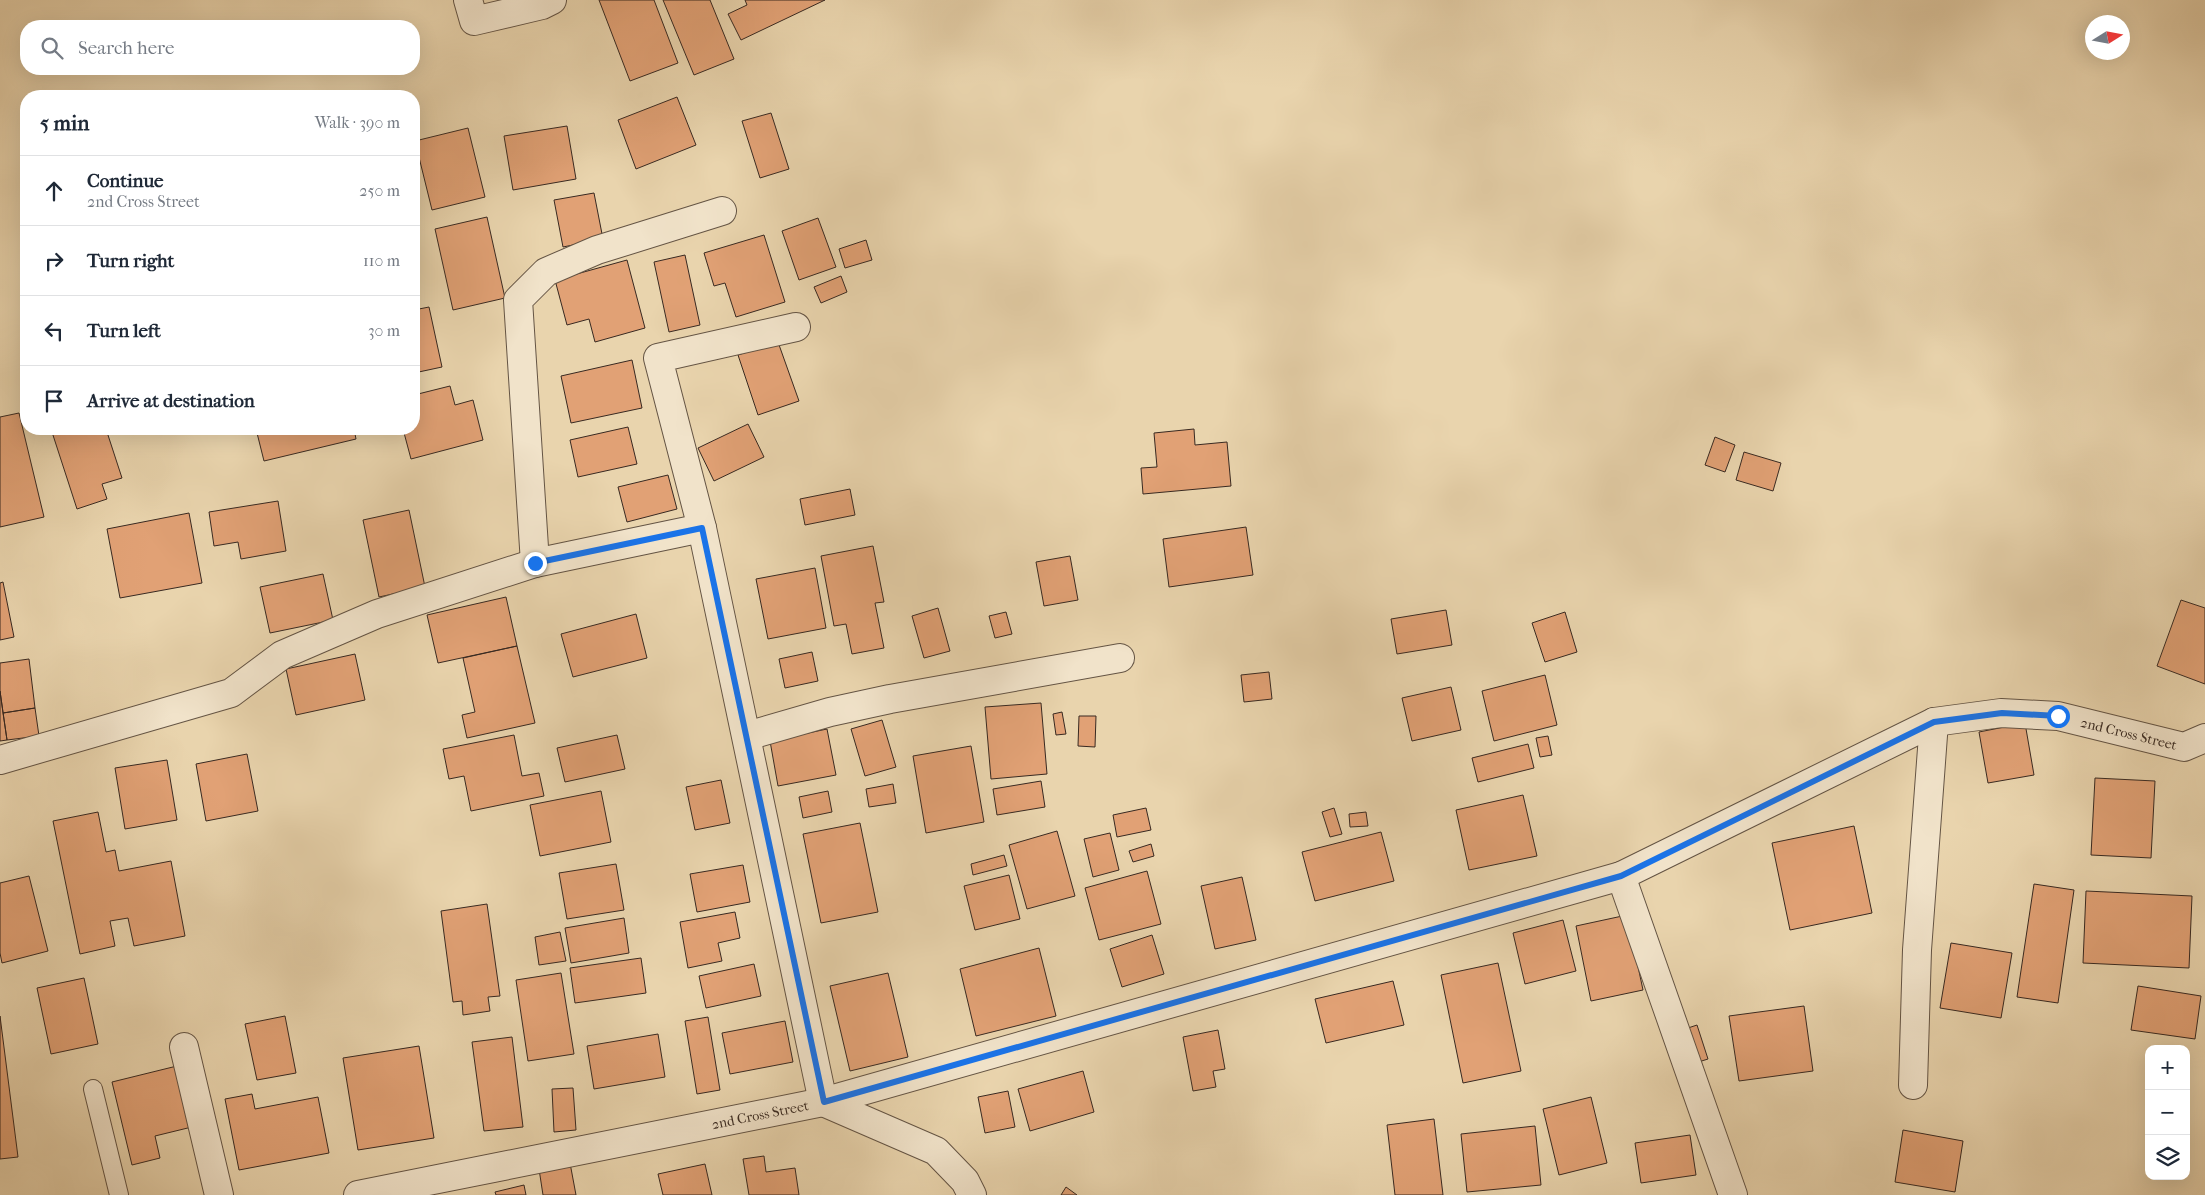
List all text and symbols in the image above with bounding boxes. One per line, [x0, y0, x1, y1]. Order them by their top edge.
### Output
north arrow [2085, 15, 2130, 60]
search box [20, 20, 420, 75]
icon: search [38, 34, 66, 62]
text: Search here [78, 37, 174, 59]
text: 5 min [40, 111, 89, 135]
text: Walk · 390 m [315, 113, 400, 132]
text: Continue [87, 170, 163, 192]
icon: ahead [40, 177, 68, 205]
text: 250 m [359, 181, 400, 200]
text: 2nd Cross Street [87, 192, 200, 211]
icon: right [40, 247, 68, 275]
text: Turn right [87, 250, 174, 272]
text: 110 m [363, 251, 400, 270]
icon: left [40, 317, 68, 345]
text: Turn left [87, 320, 161, 342]
text: 30 m [368, 321, 400, 340]
icon: arrive [40, 387, 68, 415]
text: Arrive at destination [87, 390, 255, 412]
route end [524, 552, 547, 575]
route start [2047, 705, 2070, 728]
street label: 2nd Cross Street [2079, 714, 2179, 754]
map controls [2145, 1045, 2190, 1180]
button: + [2145, 1045, 2190, 1090]
button: − [2145, 1090, 2190, 1135]
street label: 2nd Cross Street [710, 1097, 810, 1133]
button: layers [2145, 1135, 2190, 1180]

